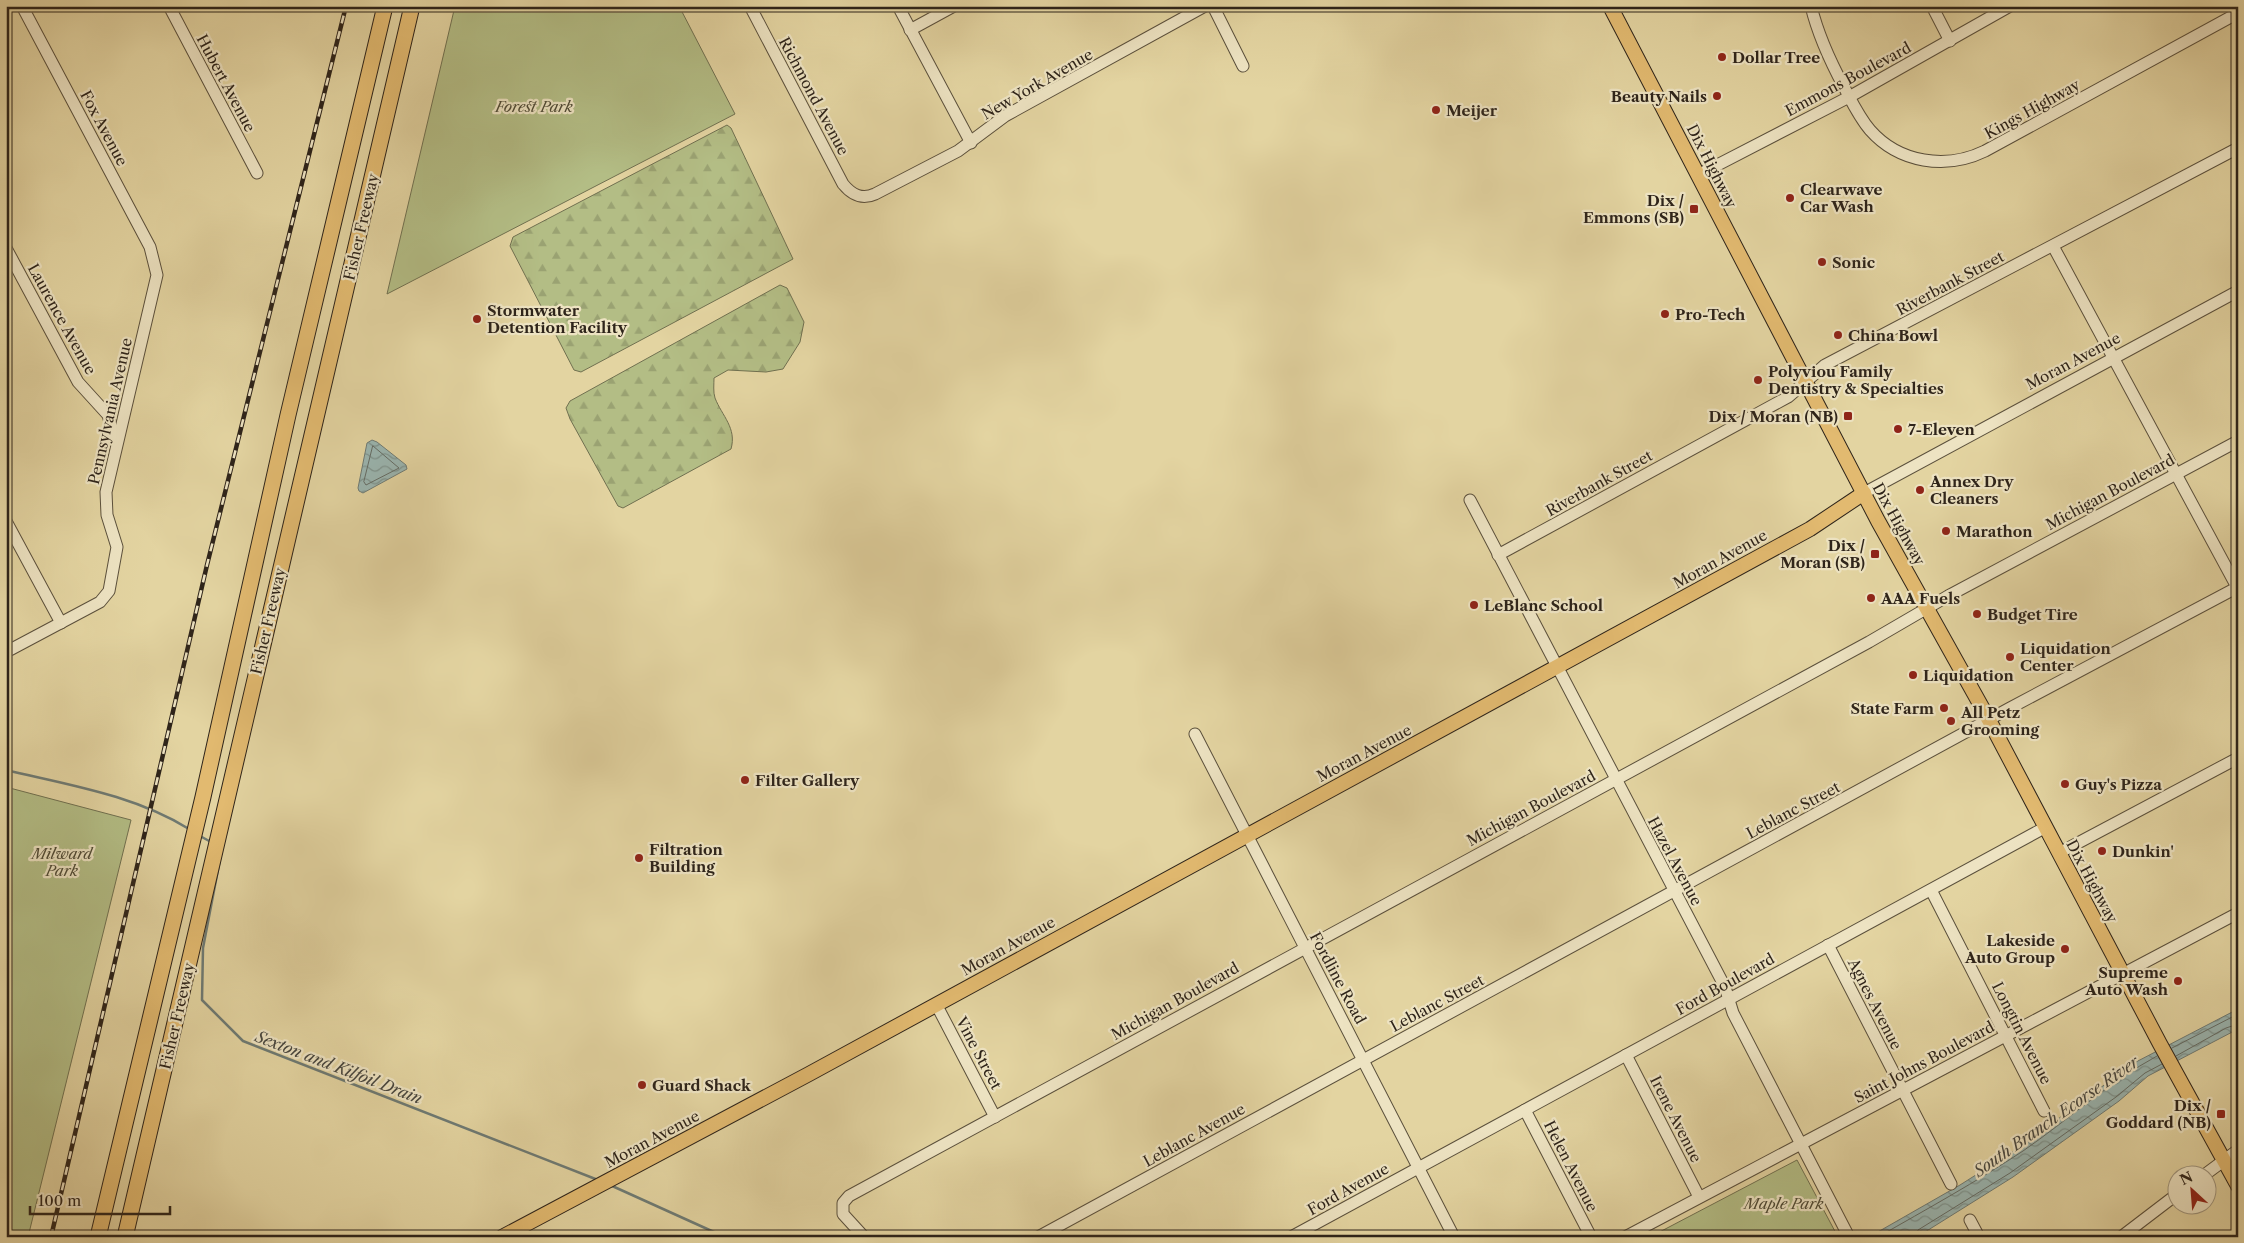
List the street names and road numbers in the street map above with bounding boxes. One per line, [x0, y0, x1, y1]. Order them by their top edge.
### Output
street label: Hubert Avenue [192, 31, 260, 135]
street label: Richmond Avenue [775, 34, 853, 158]
street label: Emmons Boulevard [1782, 38, 1914, 120]
street label: New York Avenue [978, 45, 1096, 123]
street label: Kings Highway [1981, 75, 2084, 143]
street label: Fox Avenue [76, 87, 132, 169]
street label: Dix Highway [1683, 121, 1742, 212]
street label: Fisher Freeway [339, 171, 383, 282]
street label: Riverbank Street [1893, 246, 2008, 319]
street label: Laurence Avenue [24, 260, 100, 378]
street label: Moran Avenue [2023, 328, 2123, 394]
street label: Pennsylvania Avenue [84, 336, 136, 486]
street label: Riverbank Street [1542, 446, 1656, 520]
street label: Michigan Boulevard [2042, 450, 2178, 534]
street label: Dix Highway [1869, 479, 1930, 569]
street label: Moran Avenue [1670, 525, 1770, 593]
street label: Fisher Freeway [246, 565, 290, 676]
street label: Moran Avenue [1314, 720, 1414, 786]
street label: Michigan Boulevard [1463, 766, 1599, 850]
street label: Leblanc Street [1743, 777, 1844, 843]
street label: Hazel Avenue [1644, 813, 1706, 909]
street label: Dix Highway [2062, 836, 2122, 926]
street label: Moran Avenue [958, 912, 1058, 980]
street label: Fordline Road [1306, 929, 1370, 1027]
street label: Ford Boulevard [1672, 949, 1778, 1019]
street label: Agnes Avenue [1843, 954, 1906, 1053]
street label: Michigan Boulevard [1108, 958, 1242, 1044]
street label: Fisher Freeway [155, 960, 199, 1071]
street label: Leblanc Street [1387, 970, 1488, 1036]
street label: Longtin Avenue [1988, 979, 2056, 1087]
street label: Vine Street [951, 1012, 1006, 1093]
street label: Saint Johns Boulevard [1851, 1017, 1997, 1107]
street label: Irene Avenue [1646, 1073, 1706, 1165]
street label: Leblanc Avenue [1140, 1099, 1248, 1171]
street label: Moran Avenue [602, 1106, 702, 1172]
street label: Helen Avenue [1540, 1117, 1602, 1215]
street label: Ford Avenue [1304, 1159, 1392, 1219]

